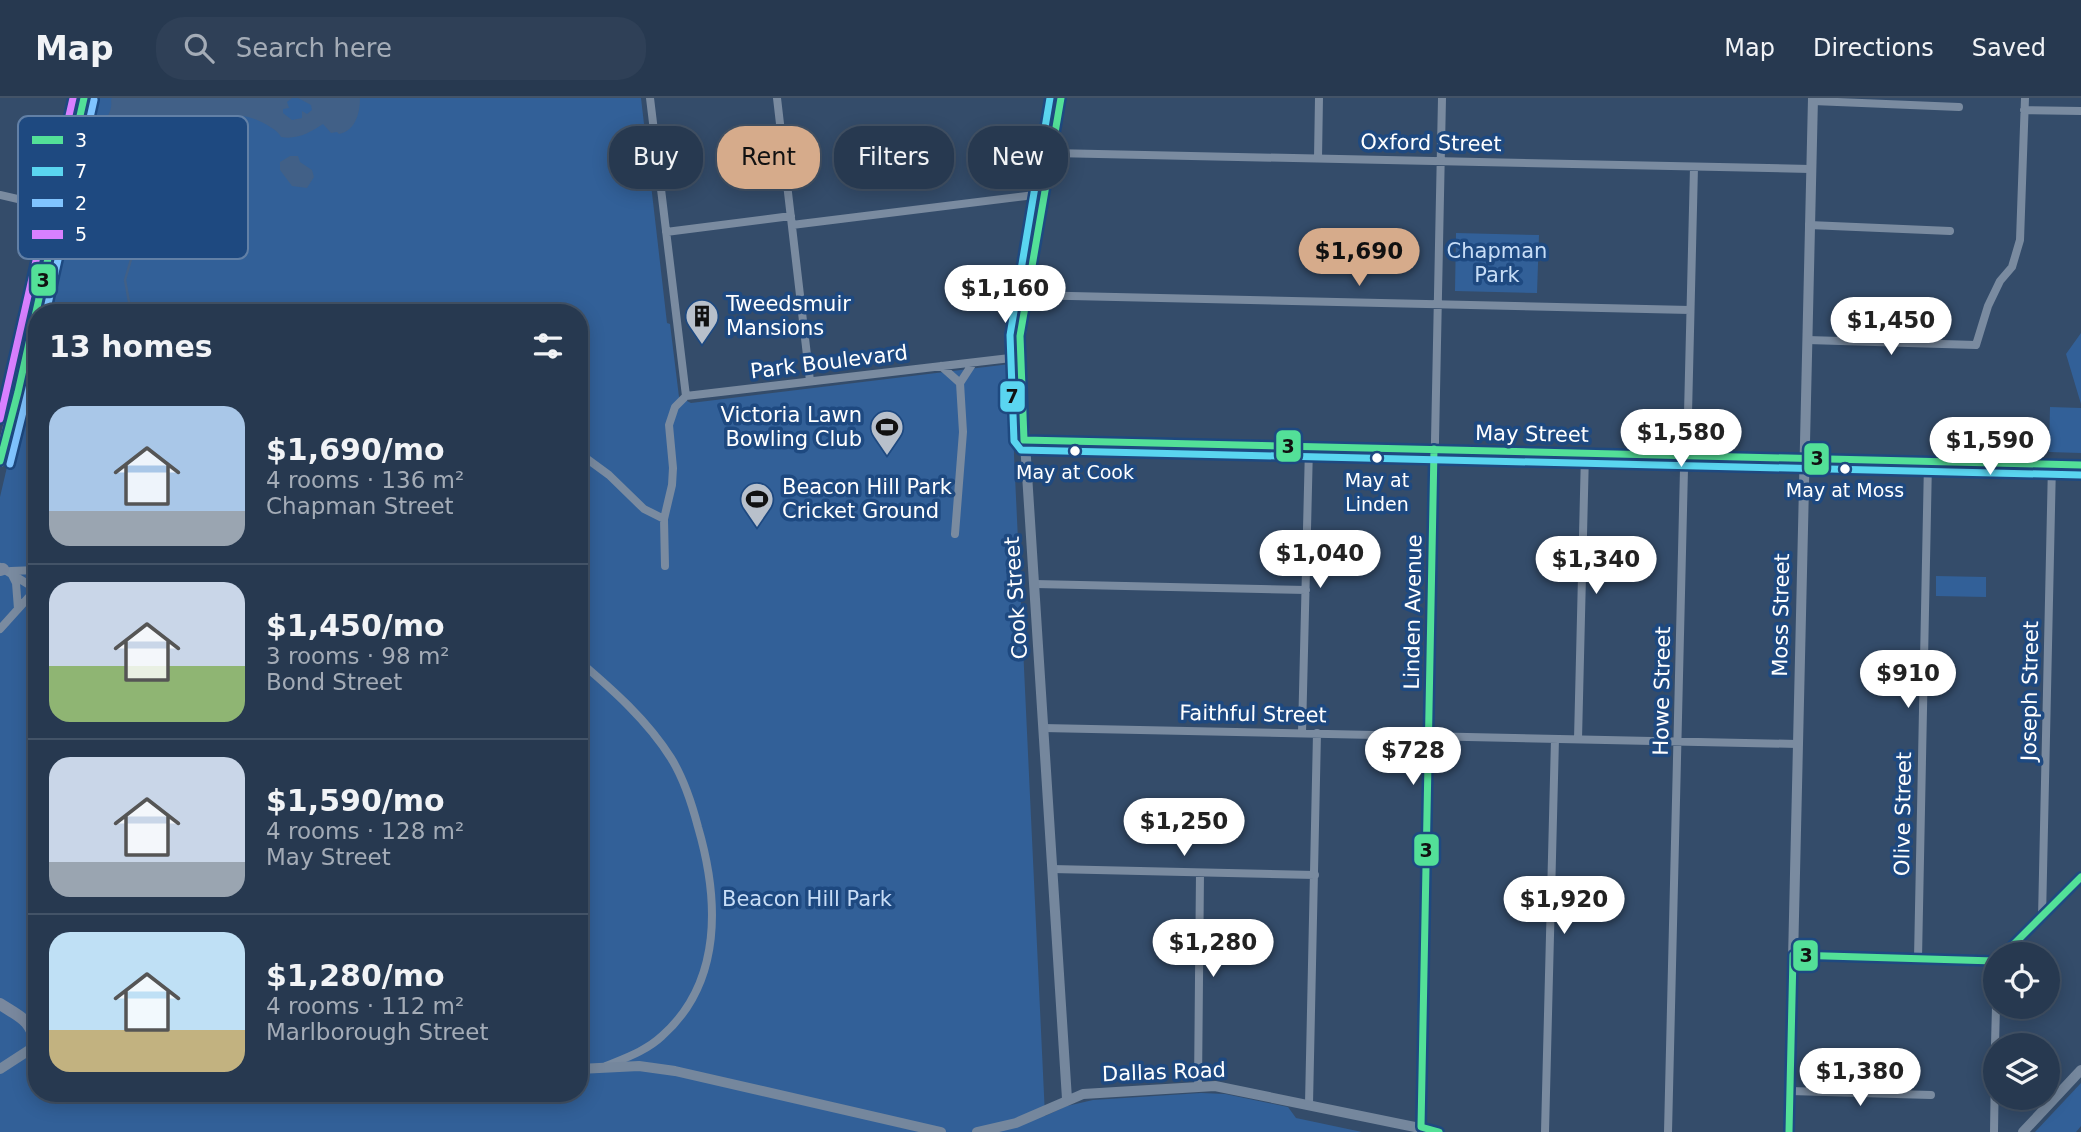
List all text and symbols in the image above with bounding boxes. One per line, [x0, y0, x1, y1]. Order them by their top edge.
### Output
search box [156, 17, 646, 80]
text: Map [35, 29, 114, 68]
icon: search [180, 29, 218, 67]
text: Search here [236, 33, 392, 63]
text: Map [1724, 34, 1775, 62]
text: Directions [1813, 34, 1934, 62]
text: Saved [1972, 34, 2046, 62]
legend [18, 116, 248, 259]
chip: Buy [609, 126, 703, 189]
chip: Rent [717, 126, 820, 189]
chip: Filters [834, 126, 954, 189]
chip: New [968, 126, 1068, 189]
text: 3 [75, 129, 87, 151]
street label: Oxford Street [1360, 130, 1502, 156]
text: 7 [75, 160, 87, 182]
text: 2 [75, 192, 87, 214]
text: 5 [75, 223, 87, 245]
pin: $1,690 [1302, 228, 1416, 288]
text: $1,690 [1315, 238, 1403, 264]
park label: Chapman Park [1447, 239, 1547, 287]
line badge: 3 [30, 263, 57, 297]
pin: $1,160 [948, 266, 1062, 325]
text: 3 [36, 269, 50, 291]
text: $1,160 [961, 275, 1049, 301]
place label: Tweedsmuir Mansions [725, 292, 851, 340]
building icon: Tweedsmuir Mansions [683, 297, 721, 346]
pin: $1,450 [1834, 298, 1948, 357]
text: $1,450 [1847, 307, 1935, 333]
icon: filters [529, 327, 567, 365]
text: 13 homes [49, 329, 213, 364]
street label: Park Boulevard [749, 340, 909, 384]
line badge: 7 [999, 380, 1026, 413]
text: 7 [1005, 385, 1019, 407]
place label: Victoria Lawn Bowling Club [721, 403, 862, 451]
sports icon: Victoria Lawn Bowling Club [868, 408, 906, 457]
pin: $1,580 [1624, 410, 1738, 469]
pin: $1,590 [1933, 418, 2047, 477]
text: $1,580 [1637, 419, 1725, 445]
street label: May Street [1475, 421, 1589, 447]
text: $1,590 [1946, 427, 2034, 453]
line badge: 3 [1275, 429, 1302, 463]
text: $1,690/mo [266, 432, 445, 467]
icon: home [105, 434, 189, 518]
text: 3 [1281, 435, 1295, 457]
line badge: 3 [1803, 442, 1830, 476]
marker: May at Cook [1068, 444, 1082, 458]
text: 3 [1810, 447, 1824, 469]
marker: May at Linden [1370, 451, 1384, 465]
place label: May at Cook [1016, 461, 1134, 483]
marker: May at Moss [1838, 462, 1852, 476]
text: 4 rooms · 136 m² [266, 467, 464, 493]
place label: May at Linden [1345, 469, 1409, 515]
place label: Beacon Hill Park Cricket Ground [782, 475, 953, 523]
place label: May at Moss [1786, 479, 1904, 501]
sports icon: Beacon Hill Park Cricket Ground [738, 480, 776, 529]
text: Chapman Street [266, 493, 454, 519]
pin: $1,040 [1263, 531, 1377, 590]
street label: Linden Avenue [1400, 534, 1426, 690]
street label: Cook Street [1000, 536, 1032, 660]
pin: $1,340 [1539, 536, 1653, 596]
text: $1,040 [1276, 540, 1364, 566]
text: $1,340 [1552, 546, 1640, 572]
street label: Moss Street [1768, 553, 1794, 677]
text: $1,450/mo [266, 608, 445, 643]
icon: home [105, 610, 189, 694]
street label: Joseph Street [2017, 621, 2043, 763]
street label: Howe Street [1649, 626, 1675, 756]
text: 3 rooms · 98 m² [266, 643, 450, 669]
pin: $910 [1867, 650, 1949, 710]
text: $910 [1876, 660, 1940, 686]
text: Bond Street [266, 669, 402, 695]
street label: Faithful Street [1179, 701, 1327, 727]
pin: $728 [1372, 728, 1454, 787]
text: $728 [1381, 737, 1445, 763]
street label: Olive Street [1890, 752, 1916, 876]
text: $1,590/mo [266, 783, 445, 818]
icon: home [105, 785, 189, 869]
pin: $1,250 [1127, 798, 1241, 858]
text: $1,250 [1140, 808, 1228, 834]
text: 4 rooms · 128 m² [266, 818, 464, 844]
line badge: 3 [1413, 833, 1440, 867]
text: 3 [1419, 839, 1433, 861]
text: May Street [266, 844, 391, 870]
pin: $1,920 [1507, 876, 1621, 936]
text: $1,920 [1520, 886, 1608, 912]
park label: Beacon Hill Park [722, 887, 893, 911]
pin: $1,280 [1156, 920, 1270, 979]
text: $1,280 [1169, 929, 1257, 955]
line badge: 3 [1792, 939, 1819, 972]
map controls [1983, 942, 2060, 1110]
button: locate [1983, 942, 2060, 1019]
text: 3 [1799, 944, 1813, 966]
text: $1,280/mo [266, 958, 445, 993]
icon: home [105, 960, 189, 1044]
text: 4 rooms · 112 m² [266, 993, 464, 1019]
text: Marlborough Street [266, 1019, 488, 1045]
button: layers [1983, 1033, 2060, 1110]
pin: $1,380 [1803, 1048, 1917, 1108]
street label: Dallas Road [1102, 1058, 1226, 1086]
text: $1,380 [1816, 1058, 1904, 1084]

